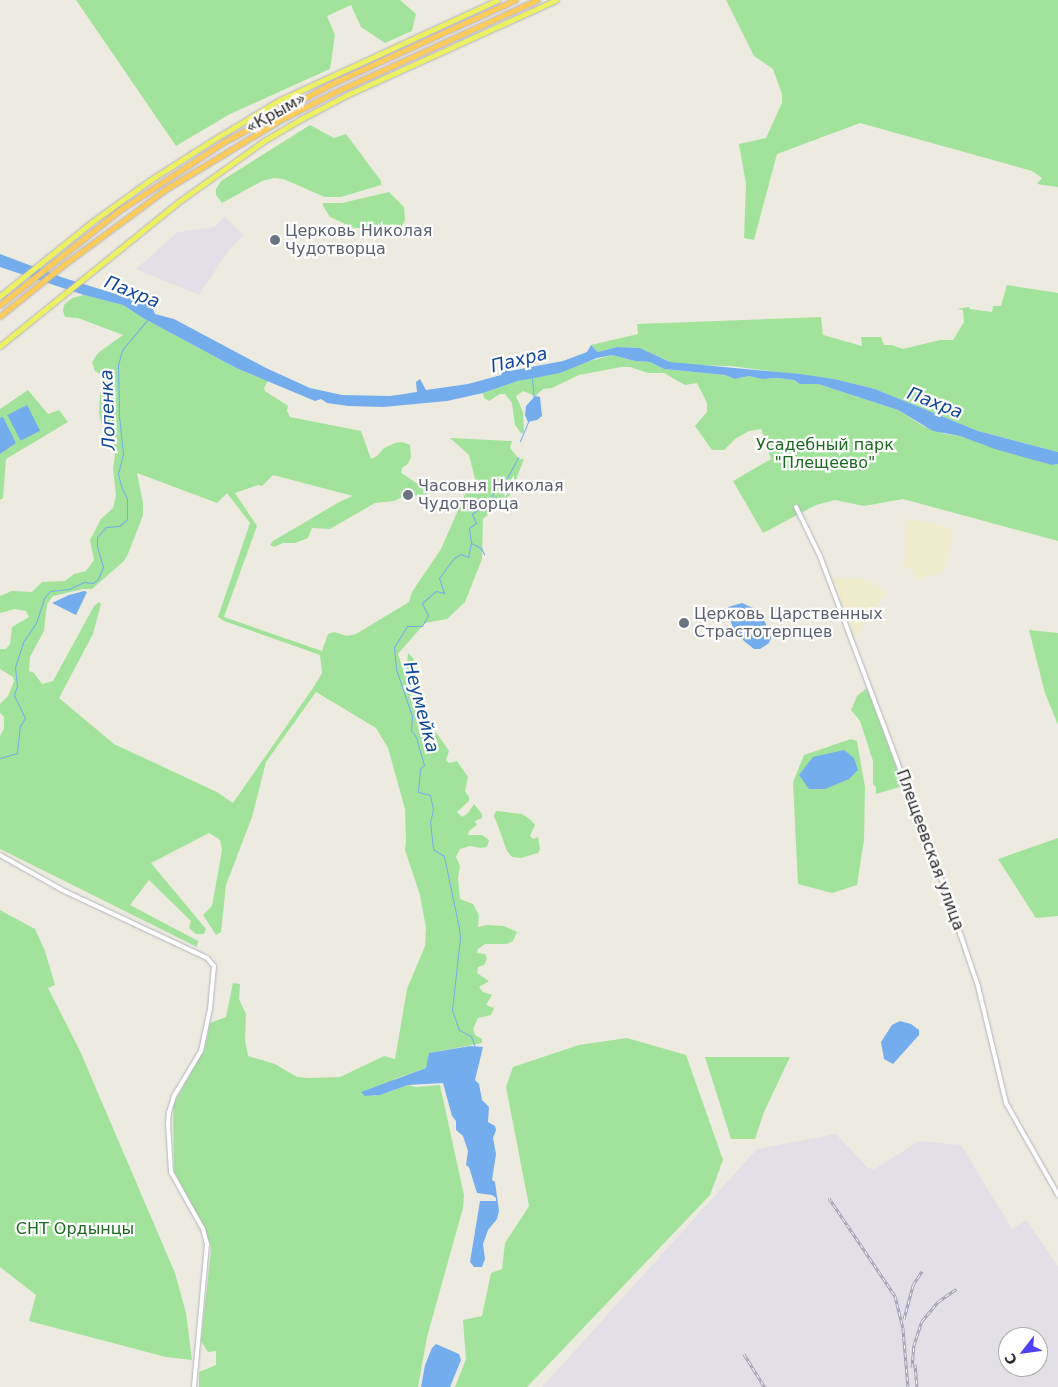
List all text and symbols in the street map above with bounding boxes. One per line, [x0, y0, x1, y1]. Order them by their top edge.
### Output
street label: «Крым» [243, 89, 309, 137]
place label: Церковь Николая Чудотворца [285, 221, 432, 259]
marker: Церковь Николая Чудотворца [269, 234, 281, 246]
water label: Пахра [101, 271, 163, 313]
water label: Пахра [488, 343, 550, 377]
water label: Лопенка [96, 369, 120, 451]
water label: Пахра [904, 383, 966, 423]
park label: Усадебный парк "Плещеево" [756, 435, 894, 473]
place label: Часовня Николая Чудотворца [418, 476, 564, 514]
marker: Часовня Николая Чудотворца [402, 489, 414, 501]
place label: Церковь Царственных Страстотерпцев [694, 604, 883, 642]
marker: Церковь Царственных Страстотерпцев [678, 617, 690, 629]
water label: Неумейка [398, 659, 444, 755]
street label: Плещеевская улица [892, 767, 968, 933]
park label: СНТ Ордынцы [16, 1219, 134, 1239]
north arrow [998, 1327, 1048, 1377]
text: С [1001, 1351, 1020, 1367]

